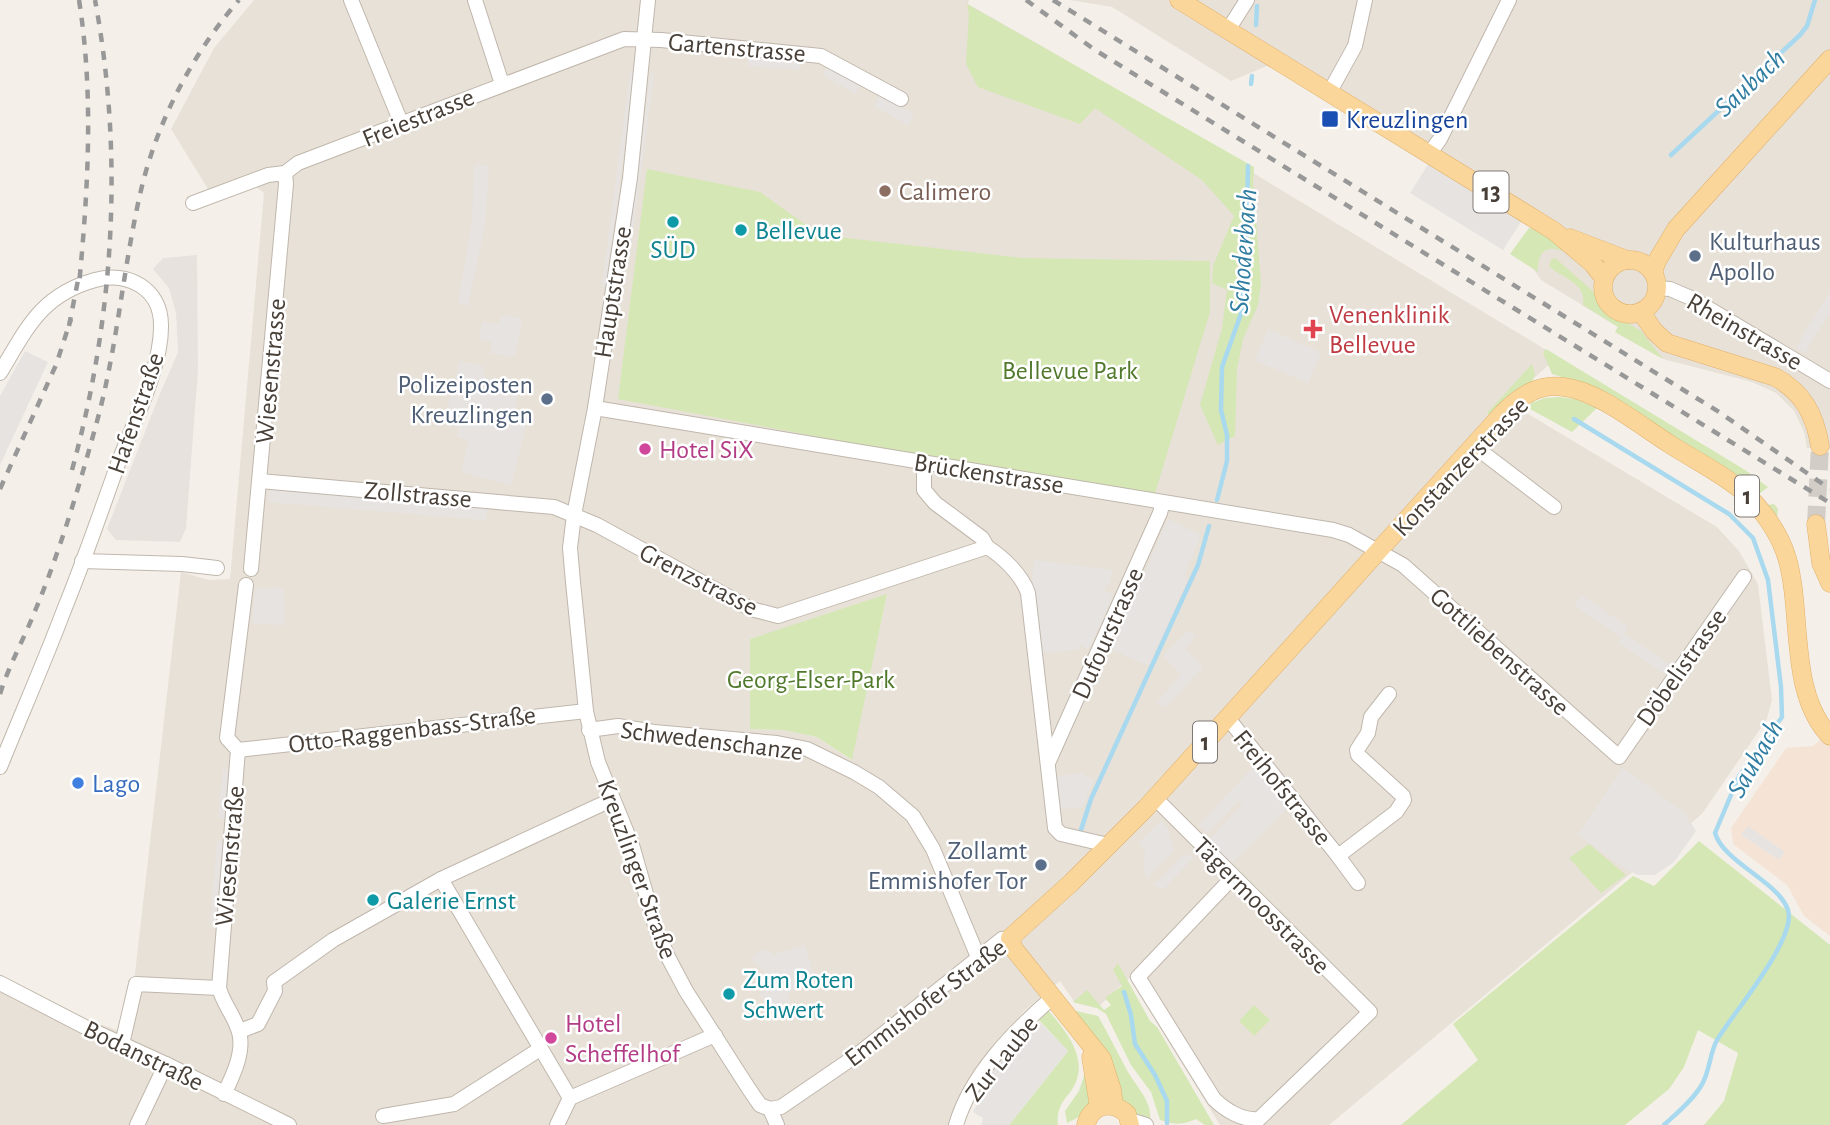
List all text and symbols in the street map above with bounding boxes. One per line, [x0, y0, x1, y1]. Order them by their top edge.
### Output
street label: Gartenstrasse [667, 29, 807, 67]
water label: Saubach [1710, 44, 1791, 123]
street label: Freiestrasse [359, 84, 478, 152]
place label: Kreuzlingen [1346, 107, 1469, 133]
marker: Kreuzlingen [1320, 109, 1340, 129]
road number: 13 [1474, 172, 1508, 212]
place label: Calimero [899, 179, 991, 205]
marker: Calimero [877, 183, 893, 199]
water label: Schoderbach [1226, 188, 1262, 315]
marker: SÜD [665, 214, 681, 230]
place label: Bellevue [755, 218, 842, 244]
marker: Bellevue [733, 222, 749, 238]
street label: Hauptstrasse [590, 224, 636, 360]
place label: Kulturhaus Apollo [1709, 229, 1821, 285]
place label: SÜD [650, 236, 696, 263]
marker: Kulturhaus Apollo [1687, 248, 1703, 264]
street label: Rheinstrasse [1682, 288, 1807, 375]
street label: Wiesenstrasse [252, 297, 290, 445]
place label: Venenklinik Bellevue [1329, 302, 1450, 358]
marker: Venenklinik Bellevue [1303, 319, 1323, 339]
street label: Hafenstraße [103, 349, 169, 477]
park label: Bellevue Park [1002, 358, 1138, 384]
place label: Polizeiposten Kreuzlingen [398, 372, 533, 428]
marker: Polizeiposten Kreuzlingen [539, 391, 555, 407]
street label: Konstanzerstrasse [1388, 392, 1534, 541]
place label: Hotel SiX [659, 437, 754, 463]
marker: Hotel SiX [637, 441, 653, 457]
street label: Brückenstrasse [912, 449, 1066, 499]
road number: 1 [1735, 476, 1759, 516]
street label: Zollstrasse [363, 477, 473, 513]
street label: Grenzstrasse [635, 539, 762, 621]
street label: Dufourstrasse [1067, 564, 1148, 703]
street label: Gottliebenstrasse [1425, 583, 1574, 721]
street label: Döbelistrasse [1632, 604, 1732, 731]
park label: Georg-Elser-Park [727, 667, 895, 693]
street label: Otto-Raggenbass-Straße [287, 702, 537, 758]
water label: Saubach [1722, 715, 1789, 803]
street label: Schwedenschanze [619, 717, 805, 765]
road number: 1 [1193, 722, 1217, 762]
street label: Freihofstrasse [1228, 725, 1336, 850]
place label: Lago [92, 771, 140, 797]
marker: Lago [70, 775, 86, 791]
street label: Kreuzlinger Straße [593, 776, 682, 963]
street label: Wiesenstraße [211, 785, 249, 927]
street label: Tägermoosstrasse [1188, 832, 1335, 979]
place label: Zollamt Emmishofer Tor [868, 838, 1028, 894]
marker: Zollamt Emmishofer Tor [1033, 857, 1049, 873]
place label: Galerie Ernst [387, 888, 516, 914]
marker: Galerie Ernst [365, 892, 381, 908]
street label: Emmishofer Straße [840, 934, 1011, 1072]
place label: Zum Roten Schwert [743, 967, 854, 1023]
marker: Zum Roten Schwert [721, 986, 737, 1002]
place label: Hotel Scheffelhof [565, 1011, 682, 1067]
street label: Zur Laube [961, 1011, 1043, 1106]
street label: Bodanstraße [80, 1016, 207, 1096]
marker: Hotel Scheffelhof [543, 1030, 559, 1046]

